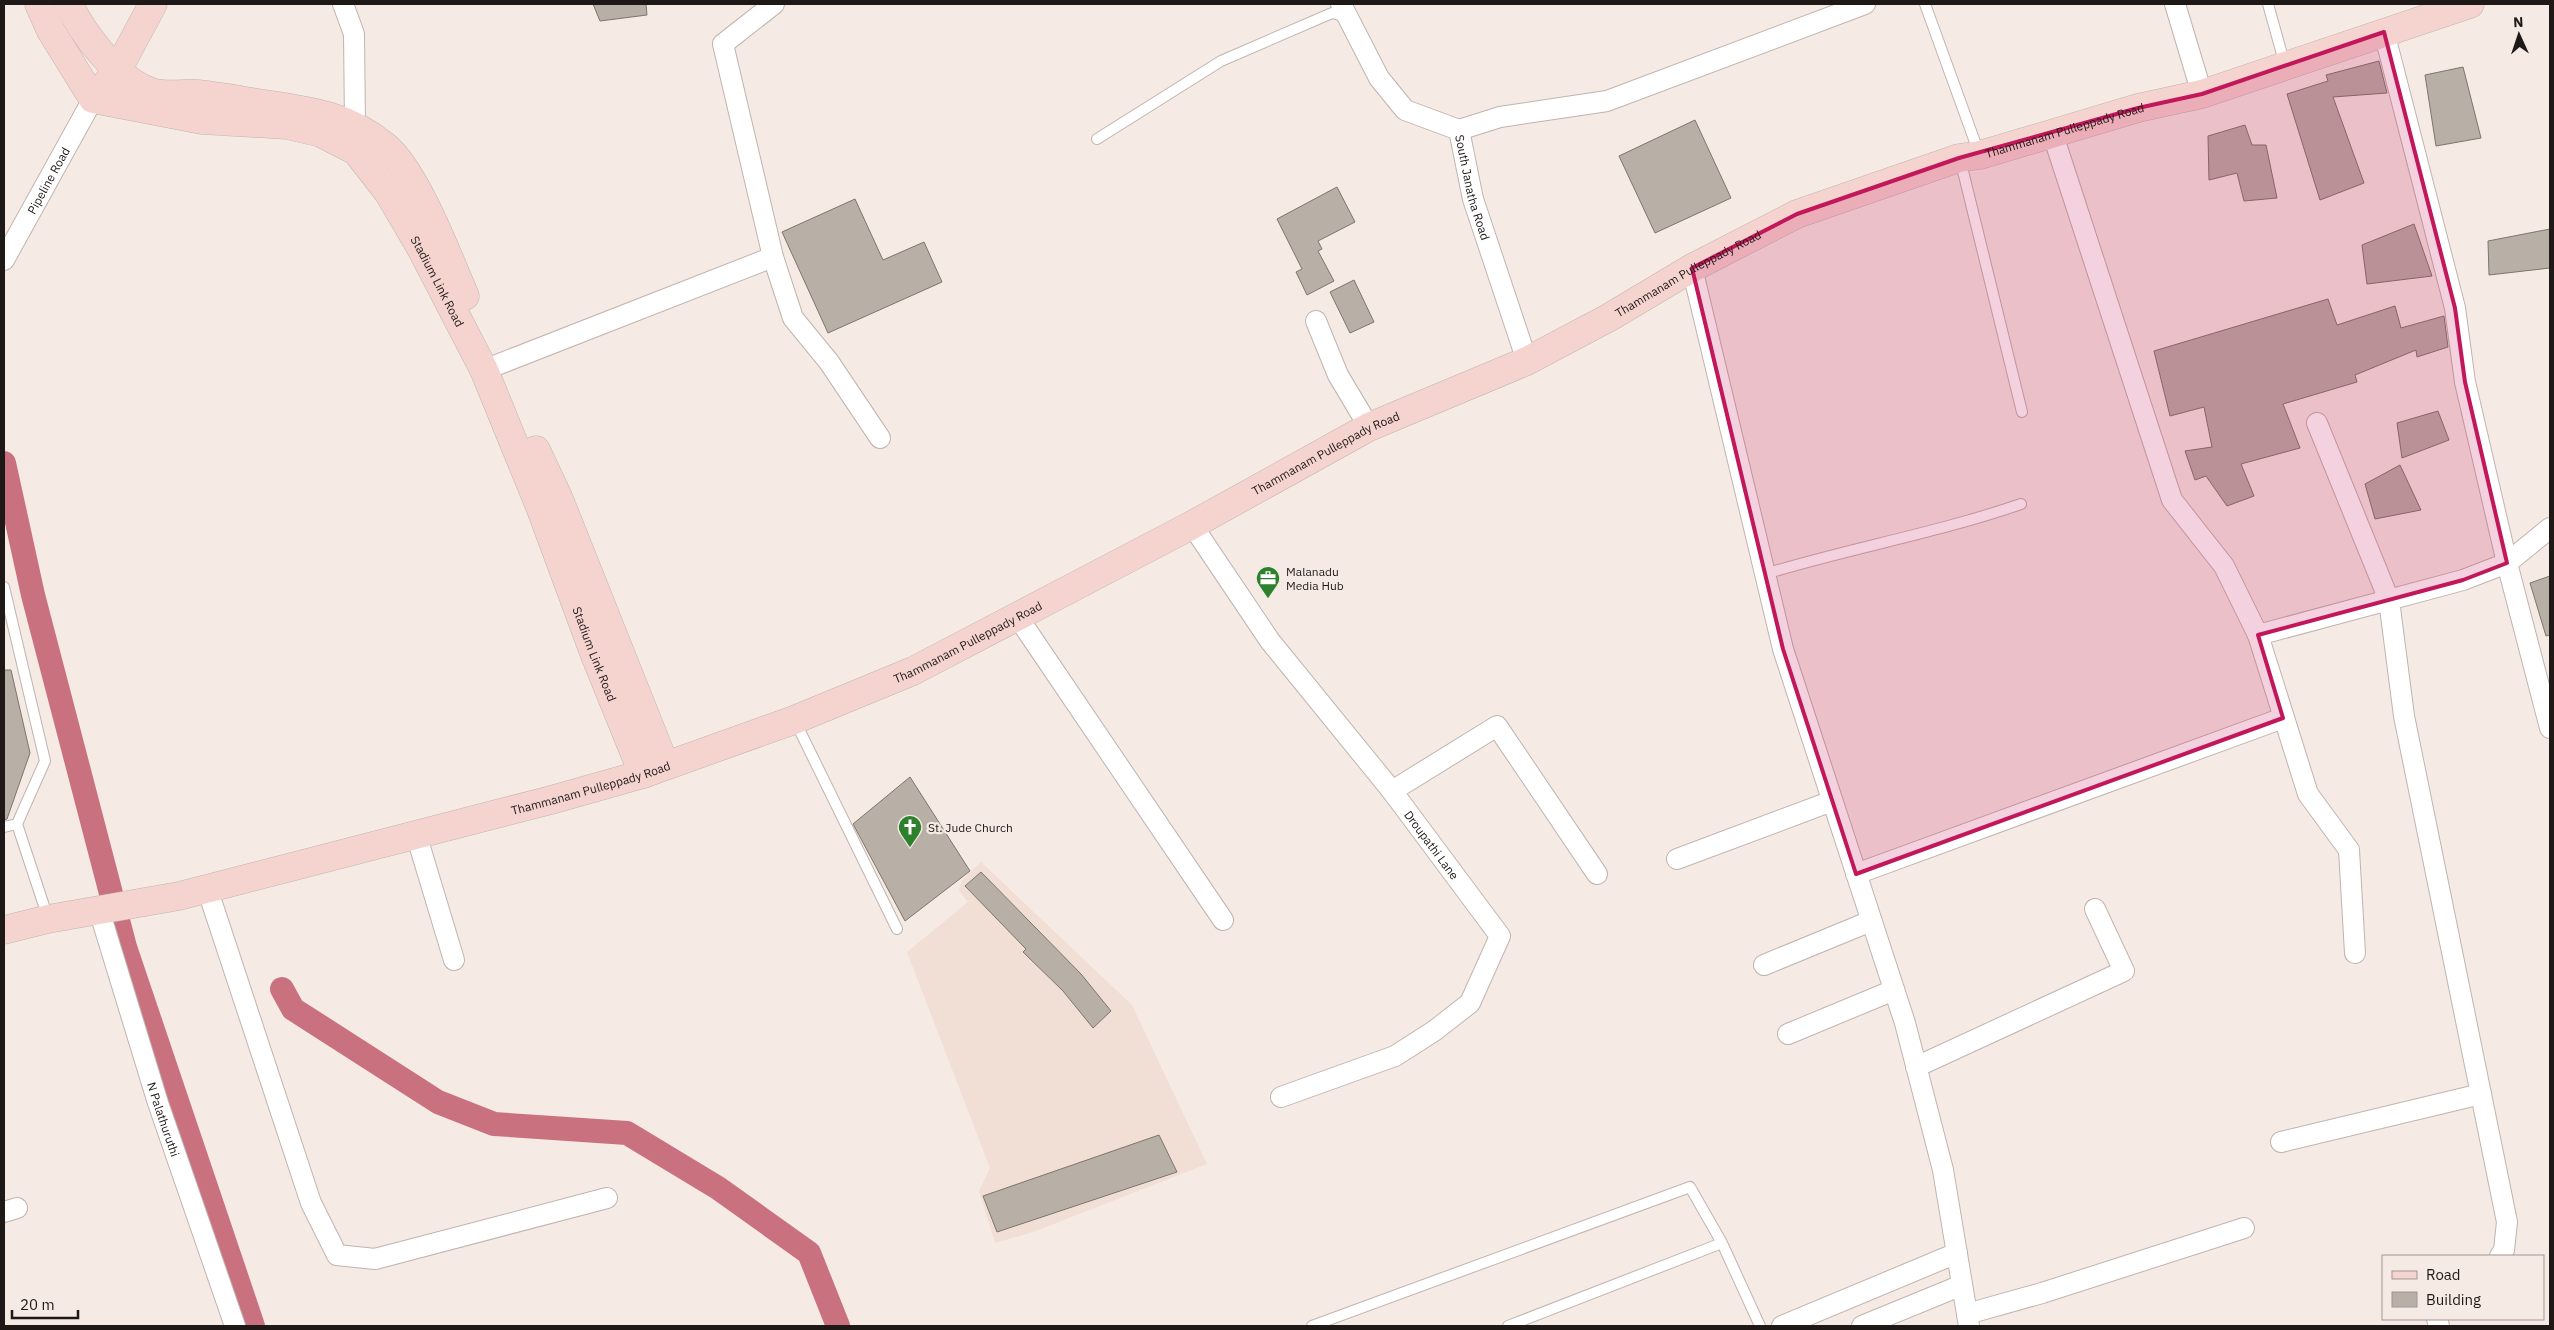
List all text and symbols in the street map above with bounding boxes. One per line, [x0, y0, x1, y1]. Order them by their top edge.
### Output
north arrow [2494, 10, 2544, 60]
text: N [2513, 13, 2524, 31]
street label: Thammanam Pulleppady Road [1983, 99, 2145, 161]
street label: South Janatha Road [1453, 133, 1494, 242]
street label: Pipeline Road [24, 144, 73, 216]
street label: Thammanam Pulleppady Road [1612, 226, 1763, 320]
street label: Stadium Link Road [408, 233, 468, 329]
street label: Thammanam Pulleppady Road [1249, 408, 1402, 498]
place label: Malanadu Media Hub [1286, 564, 1344, 593]
office icon: Malanadu Media Hub [1255, 565, 1281, 599]
street label: Thammanam Pulleppady Road [891, 597, 1044, 686]
street label: Stadium Link Road [570, 604, 620, 703]
street label: Thammanam Pulleppady Road [509, 757, 672, 818]
street label: Droupathi Lane [1401, 807, 1463, 882]
church icon: St. Jude Church [897, 814, 923, 848]
place label: St. Jude Church [928, 820, 1013, 835]
street label: N Palathuruthi [144, 1080, 183, 1158]
legend [2382, 1255, 2544, 1320]
text: Road [2426, 1265, 2461, 1284]
scale bar [12, 1288, 79, 1320]
text: Building [2426, 1290, 2481, 1309]
text: 20 m [20, 1295, 55, 1314]

